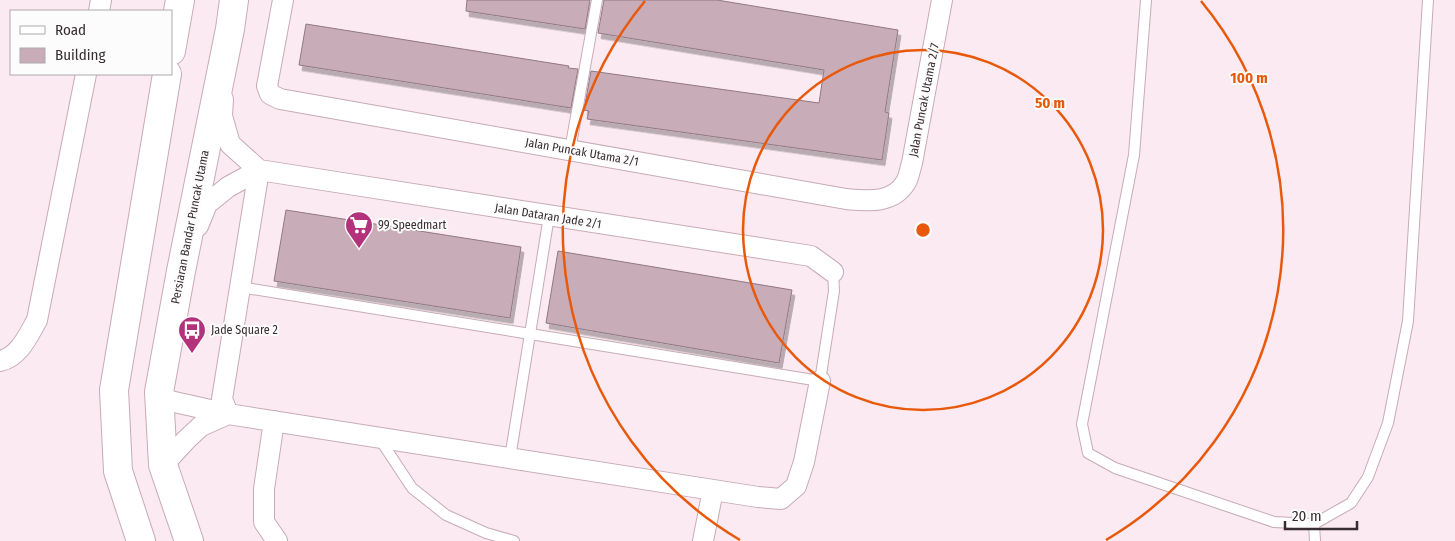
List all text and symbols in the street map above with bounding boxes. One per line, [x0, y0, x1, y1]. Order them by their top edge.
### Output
legend [10, 10, 172, 75]
text: Road [55, 21, 86, 39]
street label: Jalan Puncak Utama 2/7 [906, 42, 942, 158]
text: Building [55, 46, 106, 64]
text: 100 m [1230, 69, 1268, 87]
text: 50 m [1035, 94, 1065, 112]
street label: Jalan Puncak Utama 2/1 [524, 135, 640, 169]
street label: Persiaran Bandar Puncak Utama [168, 149, 212, 305]
street label: Jalan Dataran Jade 2/1 [494, 201, 602, 231]
supermarket icon: 99 Speedmart [344, 210, 374, 249]
place label: 99 Speedmart [378, 218, 446, 232]
centre of rings [914, 221, 932, 239]
bus stop icon: Jade Square 2 [177, 315, 207, 354]
place label: Jade Square 2 [211, 323, 278, 337]
scale bar [1285, 498, 1358, 530]
text: 20 m [1292, 507, 1322, 525]

